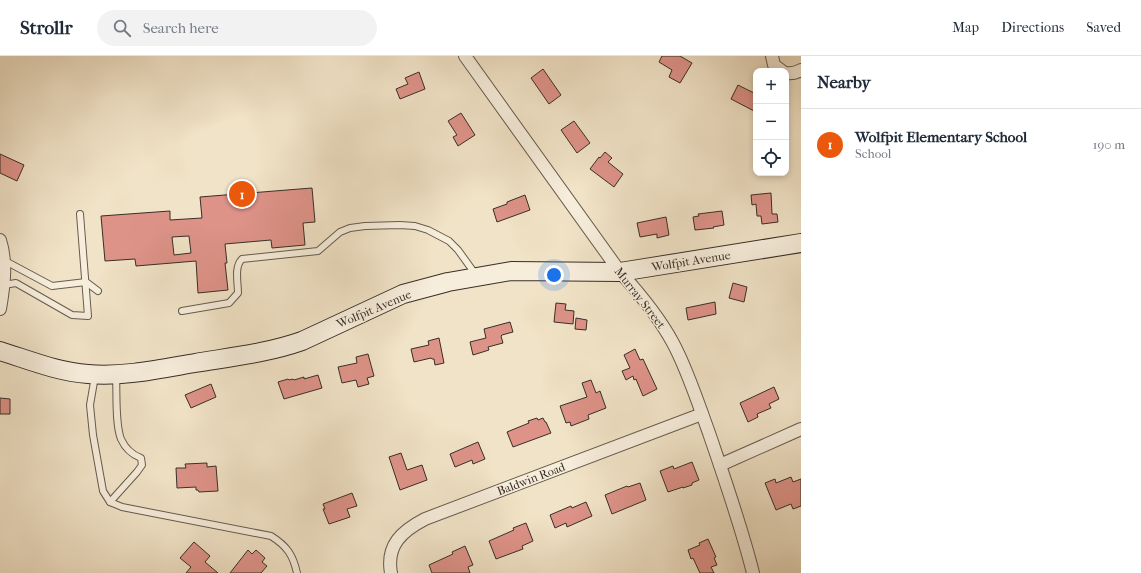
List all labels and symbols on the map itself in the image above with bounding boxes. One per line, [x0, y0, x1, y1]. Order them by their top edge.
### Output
pin: 1 [229, 179, 255, 209]
street label: Wolfpit Avenue [650, 248, 732, 274]
your location [544, 265, 564, 285]
street label: Murray Street [612, 265, 669, 332]
street label: Wolfpit Avenue [334, 287, 413, 331]
street label: Baldwin Road [495, 459, 567, 498]

